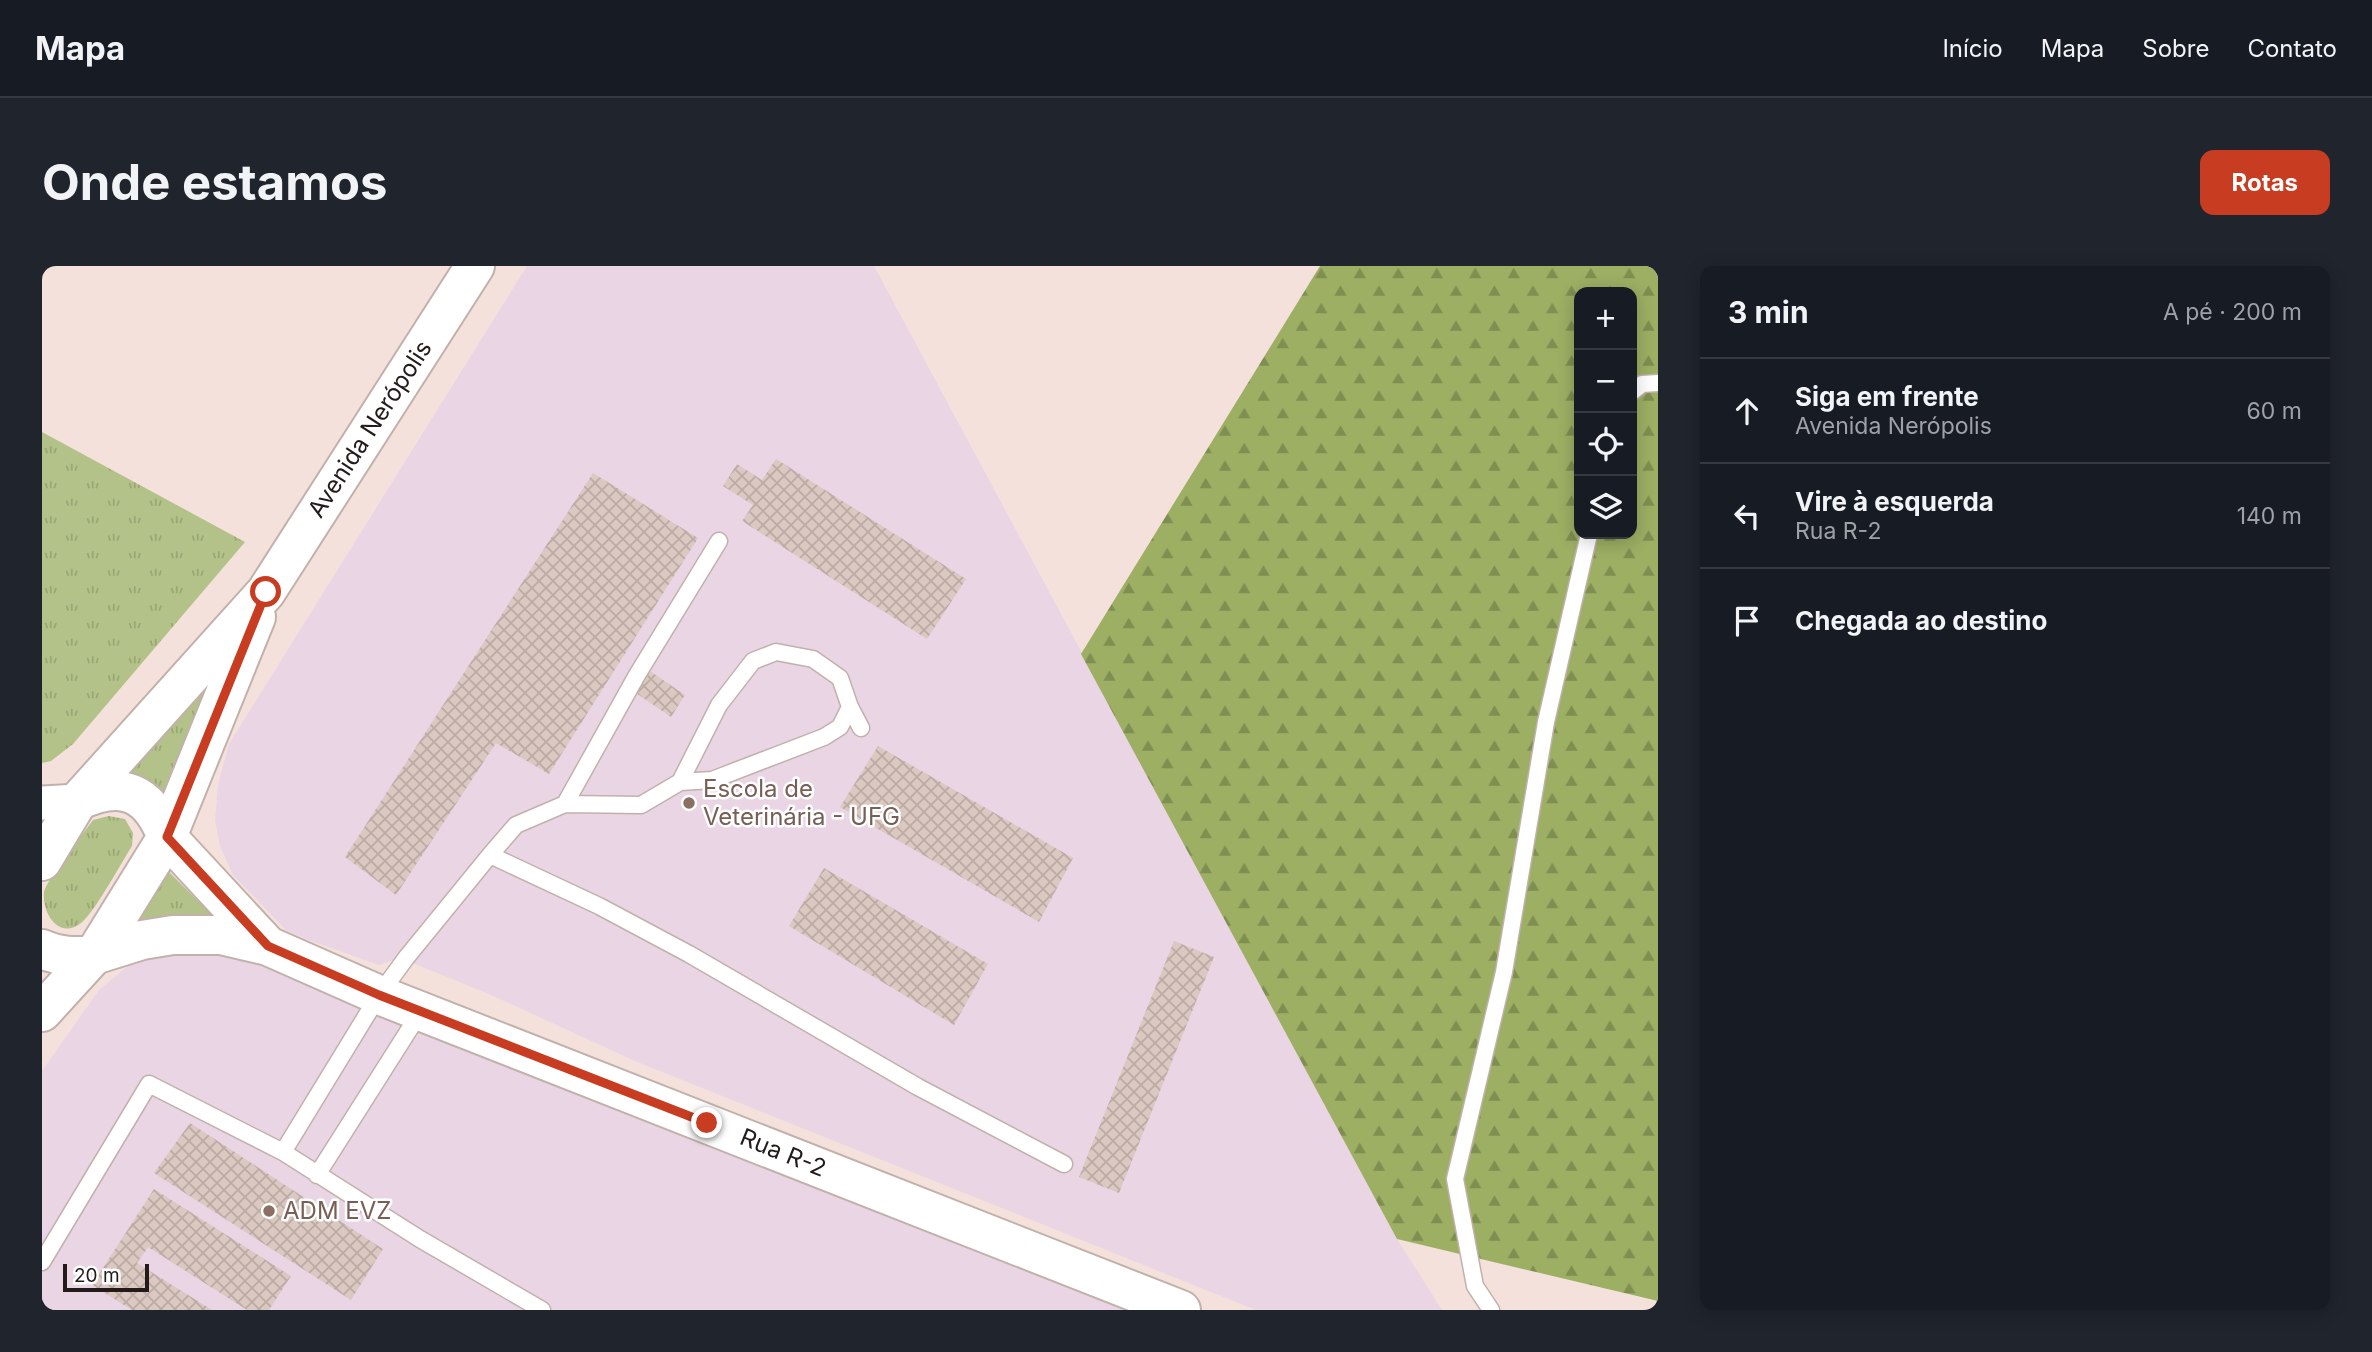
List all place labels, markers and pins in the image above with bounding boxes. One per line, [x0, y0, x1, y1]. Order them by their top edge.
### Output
place label: Escola de Veterinária - UFG [703, 774, 900, 831]
marker: Escola de Veterinária - UFG [681, 795, 697, 811]
place label: ADM EVZ [283, 1196, 391, 1225]
marker: ADM EVZ [261, 1203, 277, 1219]

